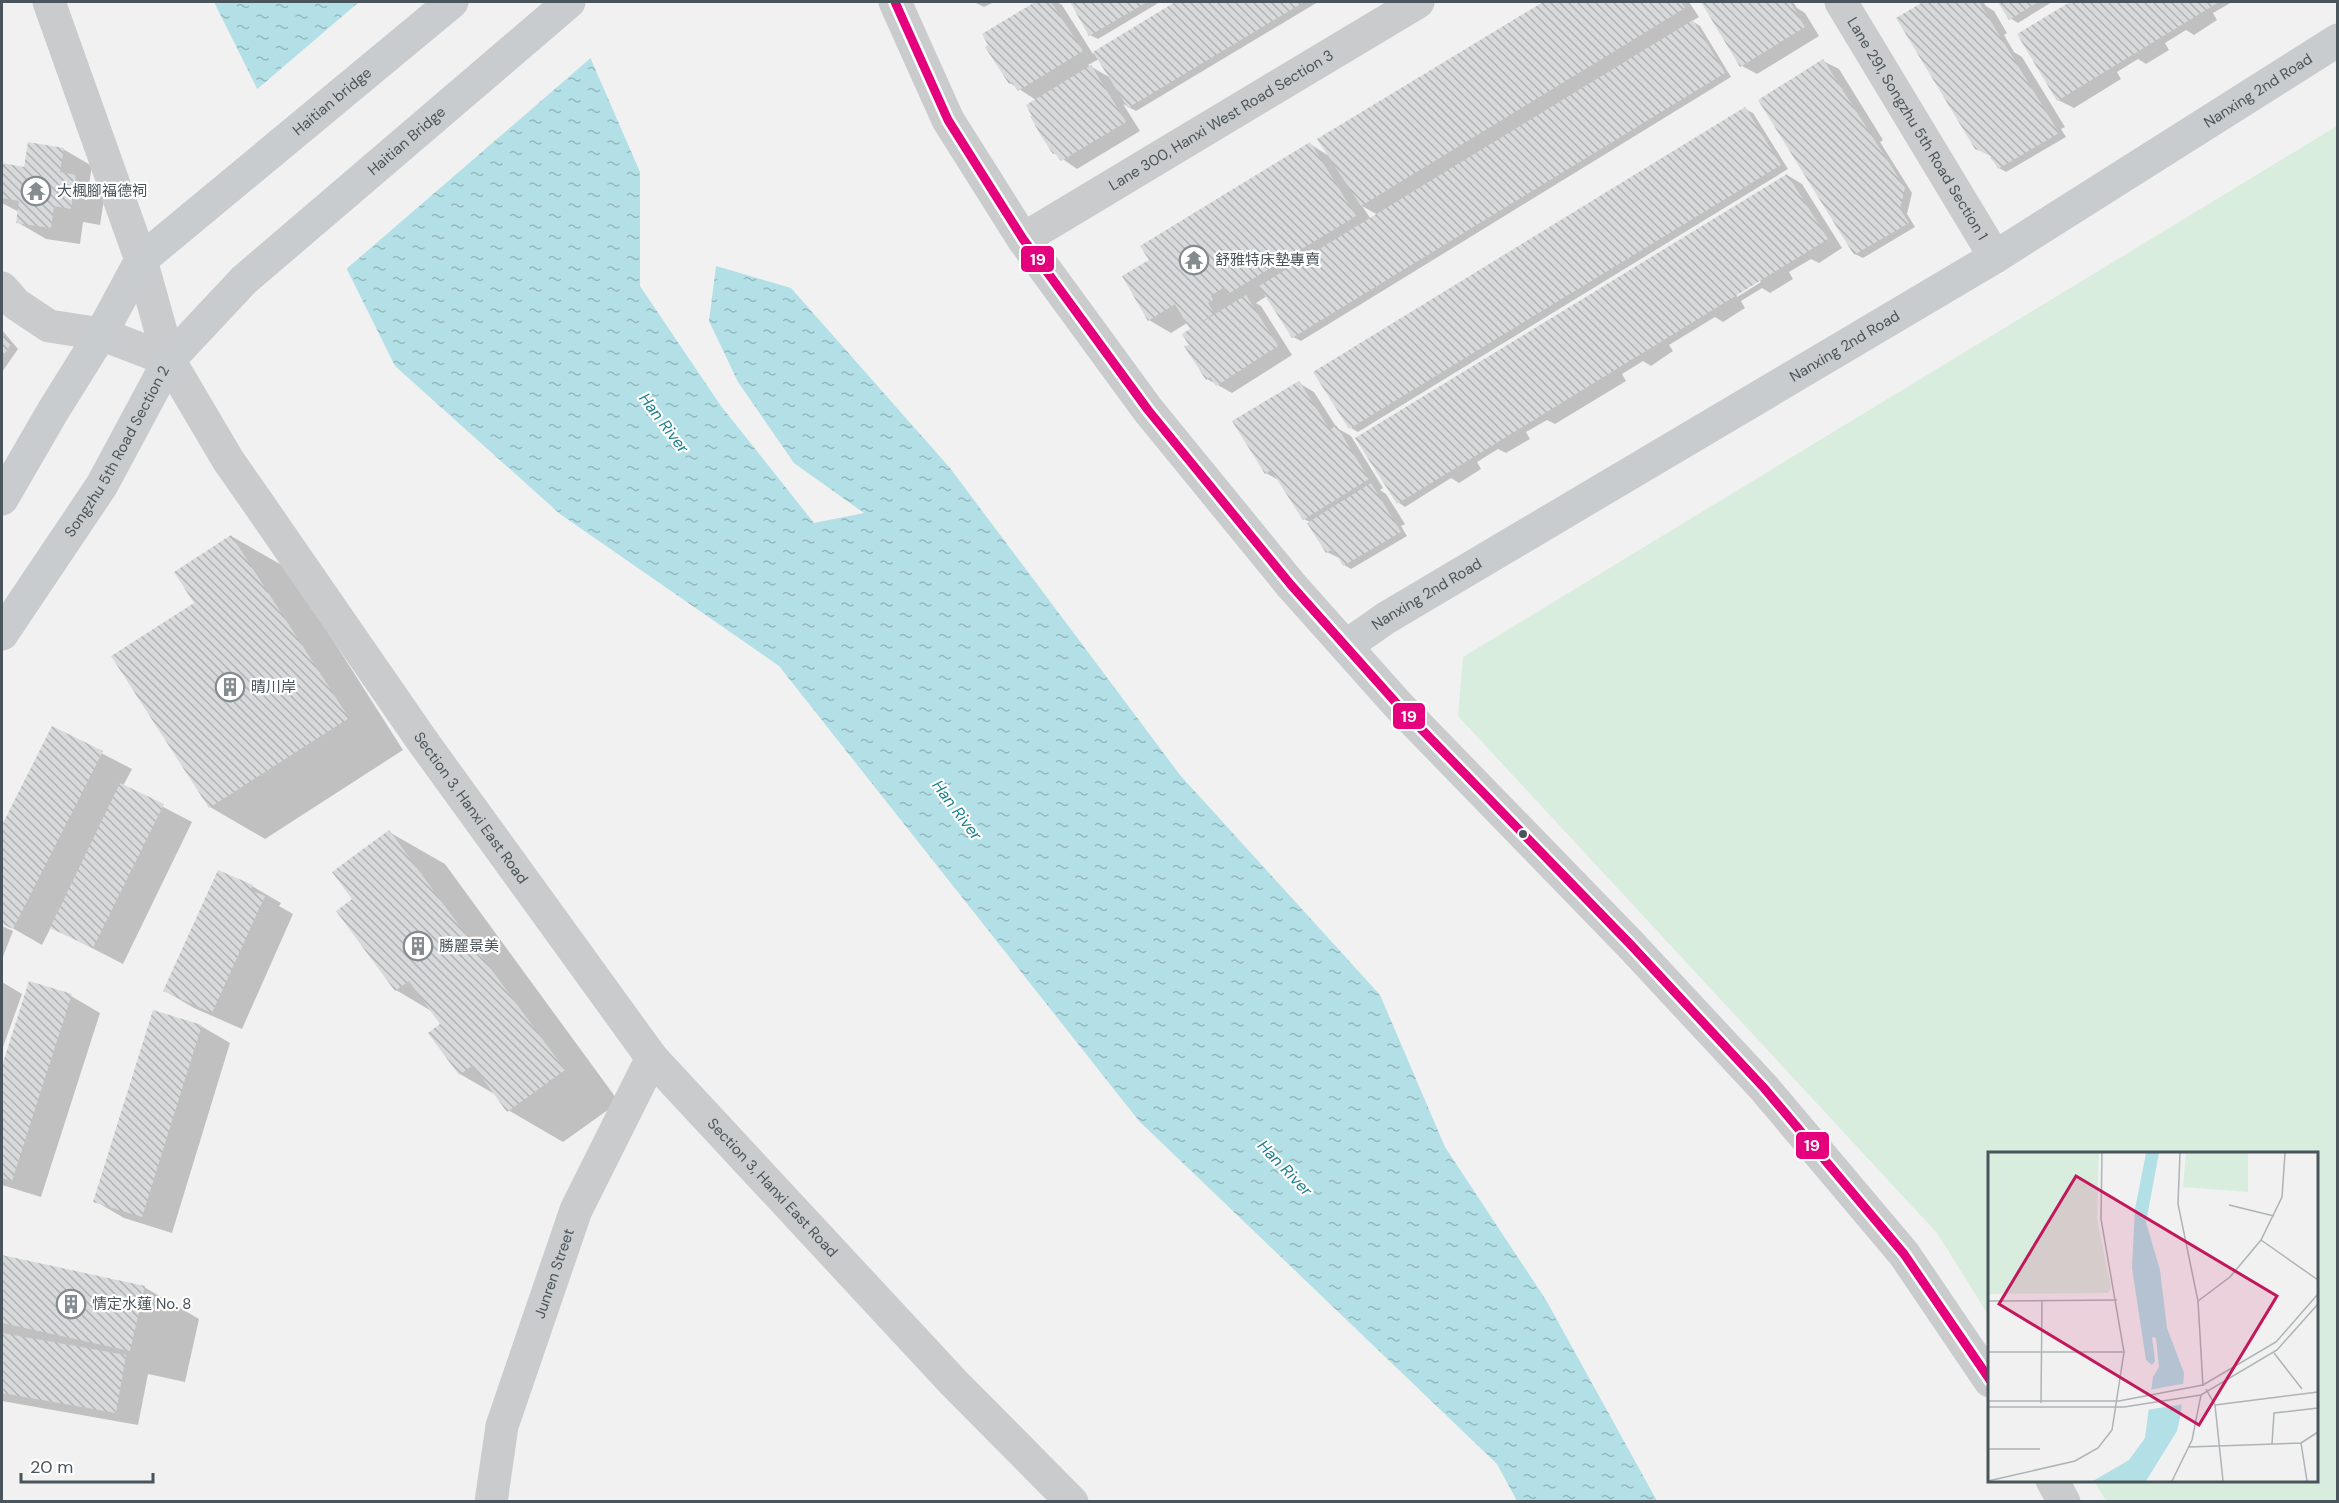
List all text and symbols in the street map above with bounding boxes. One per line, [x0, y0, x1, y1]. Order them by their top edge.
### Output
street label: Lane 291, Songzhu 5th Road Section 1 [1843, 14, 1993, 244]
street label: Lane 300, Hanxi West Road Section 3 [1105, 45, 1337, 195]
street label: Nanxing 2nd Road [2200, 49, 2316, 132]
street label: Haitian bridge [289, 63, 376, 140]
street label: Haitian Bridge [363, 102, 450, 180]
temple icon: 大楓腳福德祠 [20, 175, 52, 207]
place label: 大楓腳福德祠 [57, 181, 147, 201]
temple icon: 舒雅特床墊專賣 [1178, 244, 1210, 276]
line badge: 19 [1020, 245, 1055, 273]
text: 19 [1030, 249, 1046, 270]
place label: 舒雅特床墊專賣 [1215, 250, 1320, 270]
street label: Nanxing 2nd Road [1786, 306, 1903, 387]
street label: Songzhu 5th Road Section 2 [60, 362, 174, 541]
water label: Han River [634, 389, 694, 458]
street label: Nanxing 2nd Road [1368, 554, 1485, 635]
building icon: 晴川岸 [214, 671, 246, 703]
place label: 晴川岸 [251, 677, 296, 697]
line badge: 19 [1392, 702, 1426, 730]
text: 19 [1401, 706, 1417, 727]
street label: Section 3, Hanxi East Road [409, 728, 533, 888]
water label: Han River [927, 776, 987, 845]
unlabelled marker [1517, 828, 1529, 840]
building icon: 勝麗景美 [402, 930, 434, 962]
place label: 勝麗景美 [439, 936, 499, 956]
street label: Section 3, Hanxi East Road [703, 1114, 842, 1262]
line badge: 19 [1795, 1131, 1830, 1160]
water label: Han River [1253, 1135, 1318, 1201]
text: 19 [1804, 1135, 1820, 1156]
inset map [1988, 1152, 2318, 1482]
street label: Junren Street [530, 1226, 579, 1321]
building icon: 情定水蓮 No. 8 [55, 1288, 87, 1320]
place label: 情定水蓮 No. 8 [92, 1294, 191, 1314]
scale bar [21, 1446, 153, 1484]
text: 20 m [30, 1455, 73, 1479]

